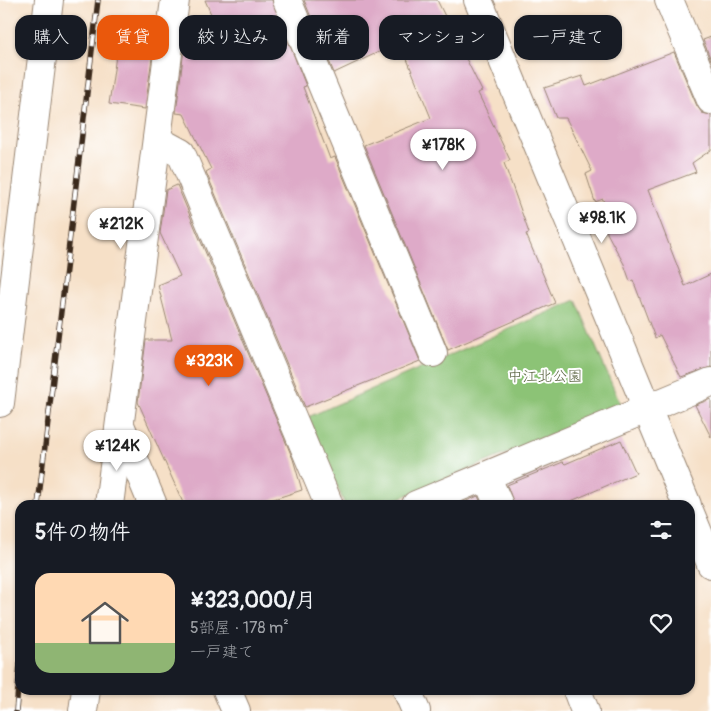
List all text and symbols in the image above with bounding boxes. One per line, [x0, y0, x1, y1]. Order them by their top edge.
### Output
chip: 購入 [15, 15, 87, 60]
chip: 賃貸 [97, 15, 169, 60]
chip: 絞り込み [179, 15, 287, 60]
chip: 新着 [297, 15, 369, 60]
chip: マンション [379, 15, 504, 60]
chip: 一戸建て [514, 15, 622, 60]
pin: ¥178K [408, 128, 478, 171]
text: ¥178K [421, 135, 465, 155]
pin: ¥98.1K [561, 202, 643, 244]
pin: ¥212K [86, 208, 156, 250]
text: ¥98.1K [579, 208, 625, 228]
text: ¥212K [99, 214, 143, 234]
pin: ¥323K [174, 344, 244, 387]
text: ¥323K [185, 351, 233, 371]
park label: 中江北公園 [507, 367, 583, 386]
pin: ¥124K [82, 430, 152, 472]
text: ¥124K [94, 436, 140, 456]
icon: filters [647, 516, 675, 544]
text: 5件の物件 [35, 519, 130, 546]
text: ¥323,000/月 [190, 587, 316, 614]
icon: home [75, 593, 135, 653]
icon: heart [647, 609, 675, 637]
text: 5部屋 · 178 m² [190, 618, 289, 638]
text: 一戸建て [190, 642, 254, 662]

